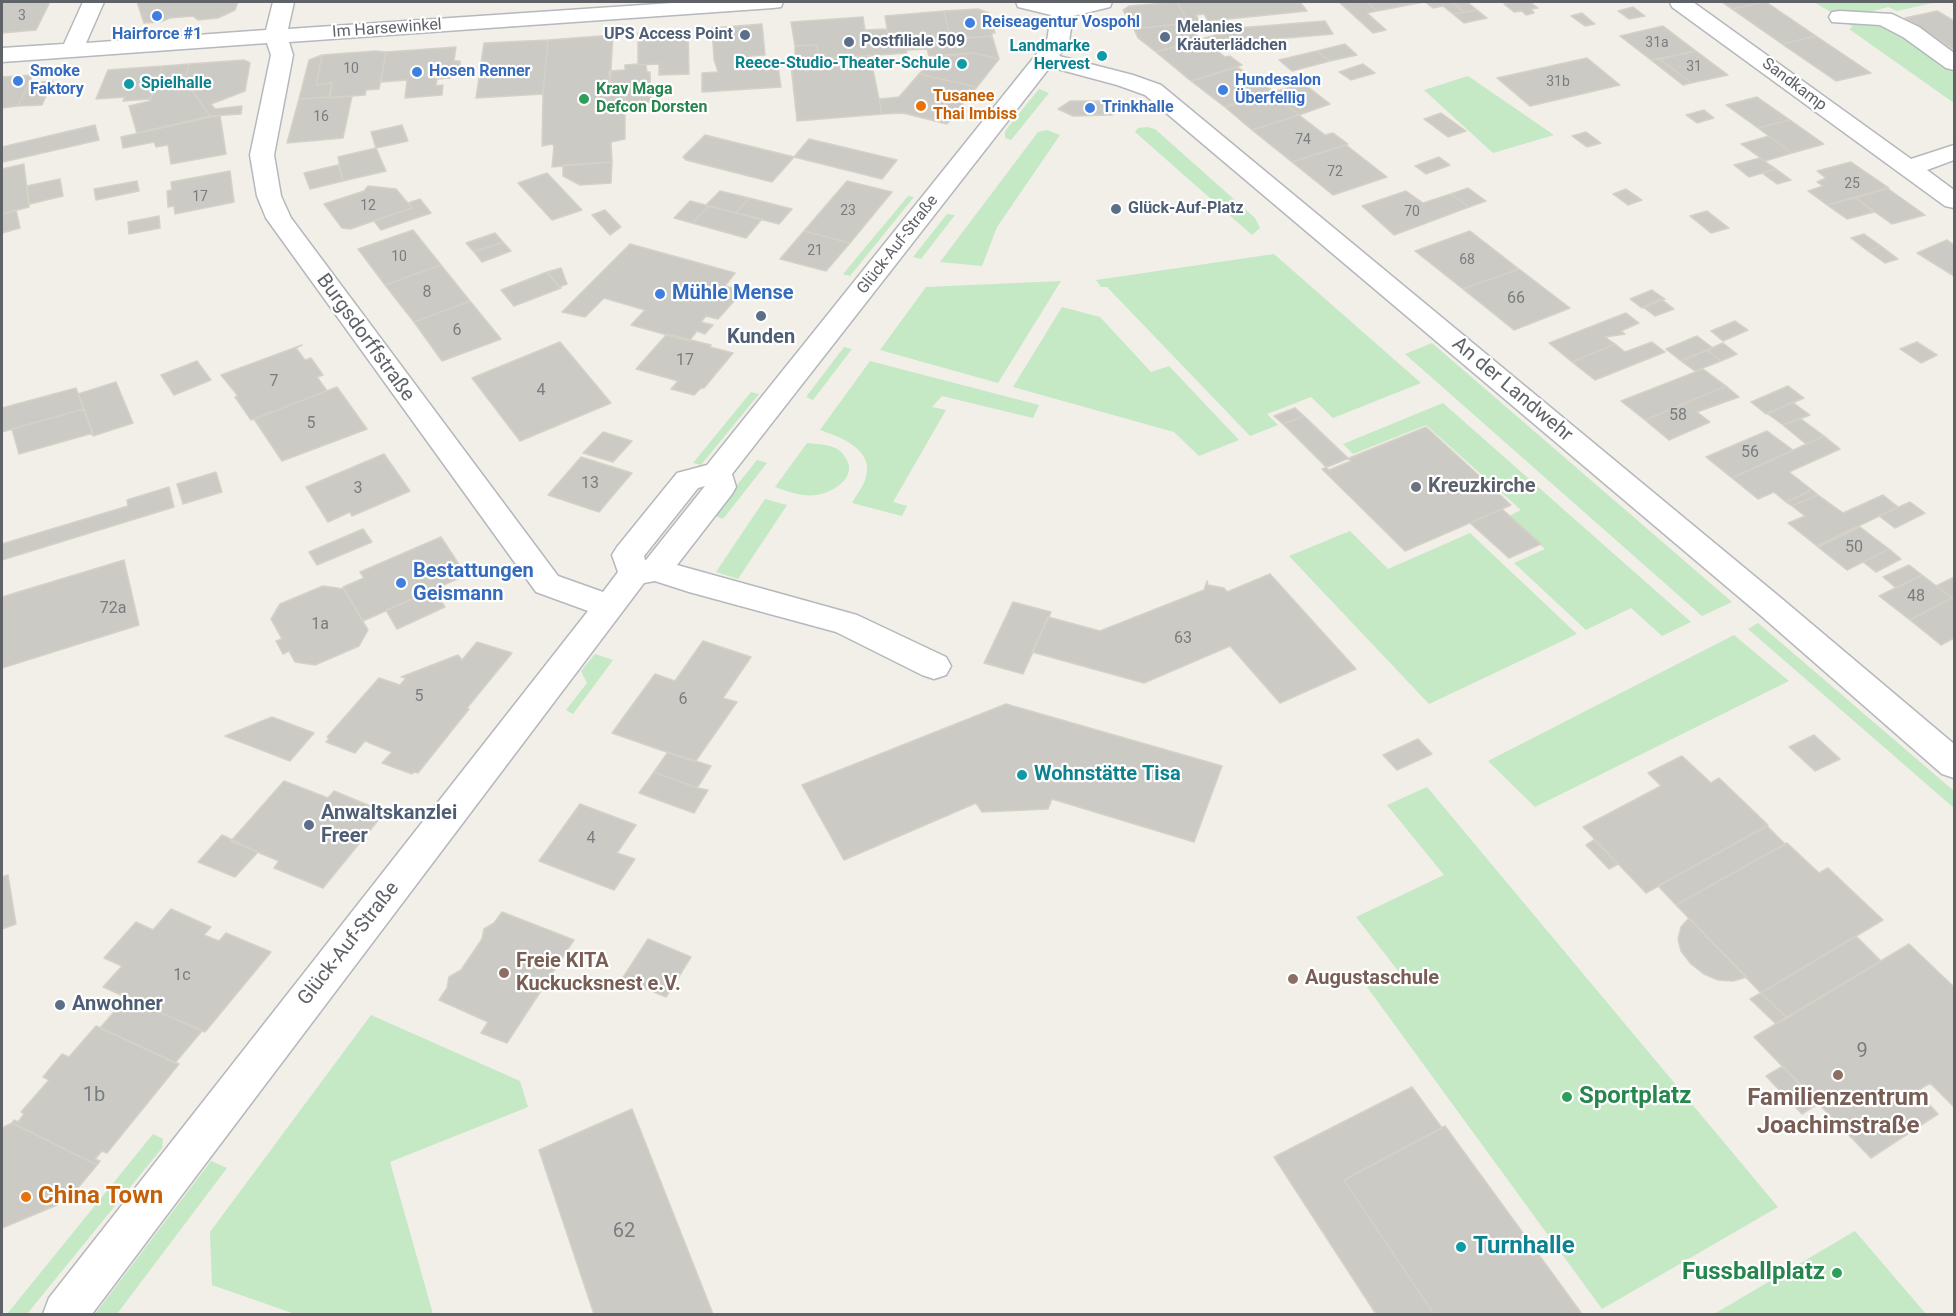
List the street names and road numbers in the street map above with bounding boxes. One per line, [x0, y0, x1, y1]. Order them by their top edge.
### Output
street label: Im Harsewinkel [332, 16, 442, 42]
street label: Sandkamp [1758, 54, 1830, 116]
street label: Glück-Auf-Straße [853, 192, 943, 298]
street label: Burgsdorffstraße [311, 270, 419, 406]
street label: An der Landwehr [1447, 333, 1577, 447]
street label: Glück-Auf-Straße [293, 877, 405, 1011]

